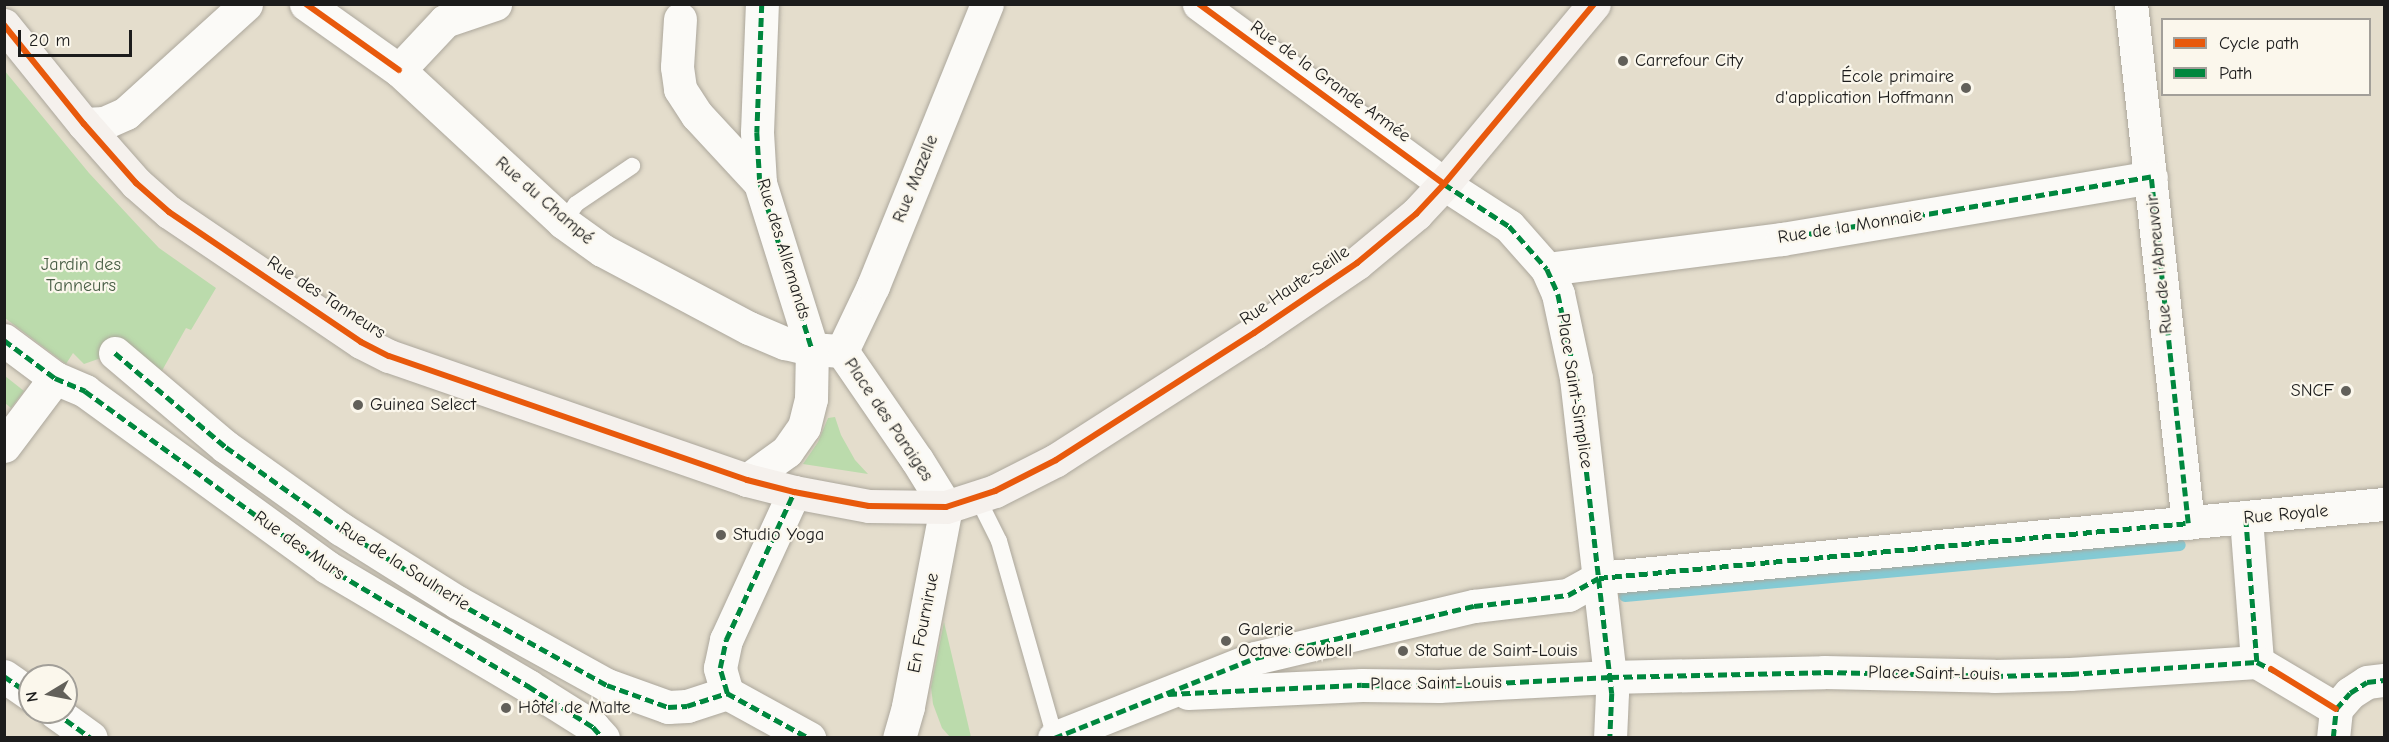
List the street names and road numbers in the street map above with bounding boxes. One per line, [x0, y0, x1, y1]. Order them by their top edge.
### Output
street label: Rue de la Grande Armée [1246, 17, 1414, 147]
street label: Rue Mazelle [889, 132, 943, 226]
street label: Rue du Champé [490, 152, 598, 250]
street label: Rue des Allemands [751, 176, 815, 322]
street label: Rue de l'Abreuvoir [2142, 193, 2178, 335]
street label: Rue de la Monnaie [1776, 205, 1924, 249]
street label: Rue Haute-Seille [1236, 241, 1354, 331]
street label: Rue des Tanneurs [263, 252, 389, 344]
street label: Place Saint-Simplice [1551, 312, 1597, 470]
street label: Place des Paraiges [839, 354, 937, 486]
street label: Rue Royale [2243, 501, 2329, 529]
street label: Rue des Murs [249, 507, 349, 585]
street label: Rue de la Saulnerie [335, 518, 473, 616]
street label: En Fournirue [904, 571, 944, 675]
street label: Place Saint-Louis [1868, 662, 2000, 686]
street label: Place Saint-Louis [1370, 672, 1502, 696]

